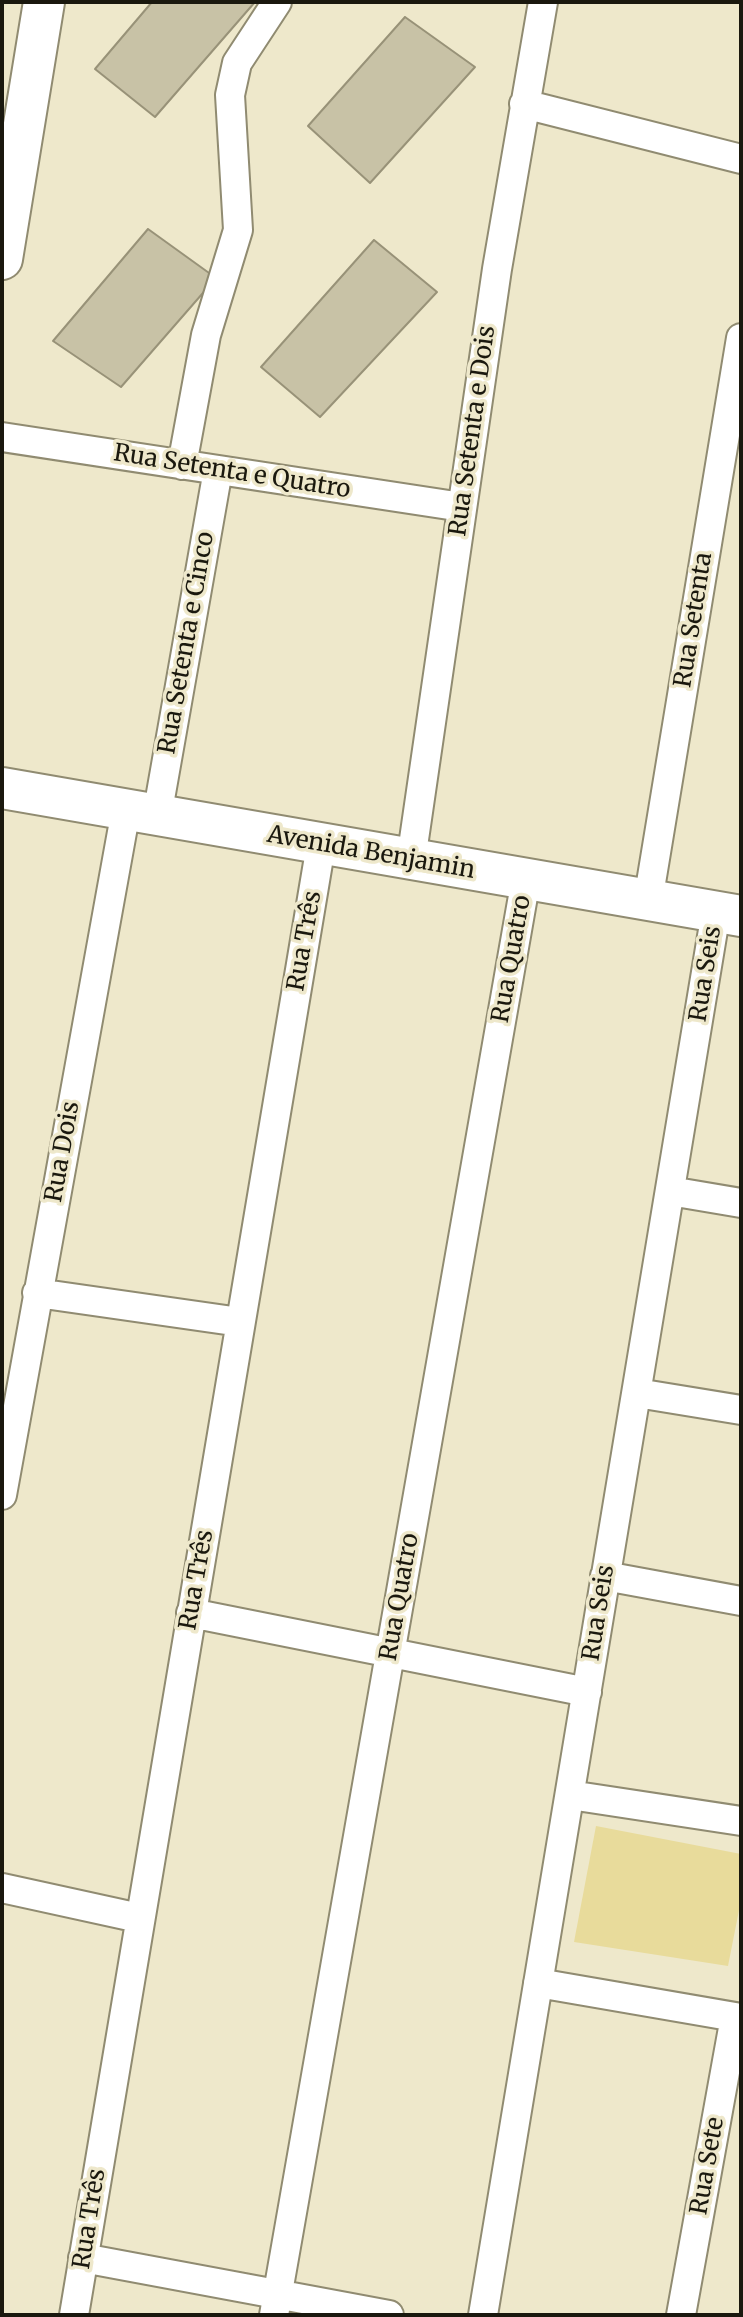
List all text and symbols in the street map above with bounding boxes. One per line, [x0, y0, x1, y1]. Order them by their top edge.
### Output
street label: Rua Setenta e Dois [444, 324, 502, 538]
street label: Rua Setenta e Quatro [111, 439, 353, 505]
street label: Rua Setenta e Cinco [153, 530, 221, 756]
street label: Rua Setenta [669, 550, 719, 690]
street label: Avenida Benjamin [265, 821, 477, 885]
street label: Rua Três [282, 889, 328, 993]
street label: Rua Quatro [487, 893, 537, 1025]
street label: Rua Seis [684, 924, 728, 1024]
street label: Rua Dois [40, 1099, 86, 1205]
street label: Rua Três [174, 1528, 220, 1632]
street label: Rua Quatro [375, 1531, 425, 1663]
street label: Rua Seis [577, 1563, 621, 1663]
street label: Rua Sete [685, 2115, 731, 2217]
street label: Rua Três [68, 2167, 112, 2271]

